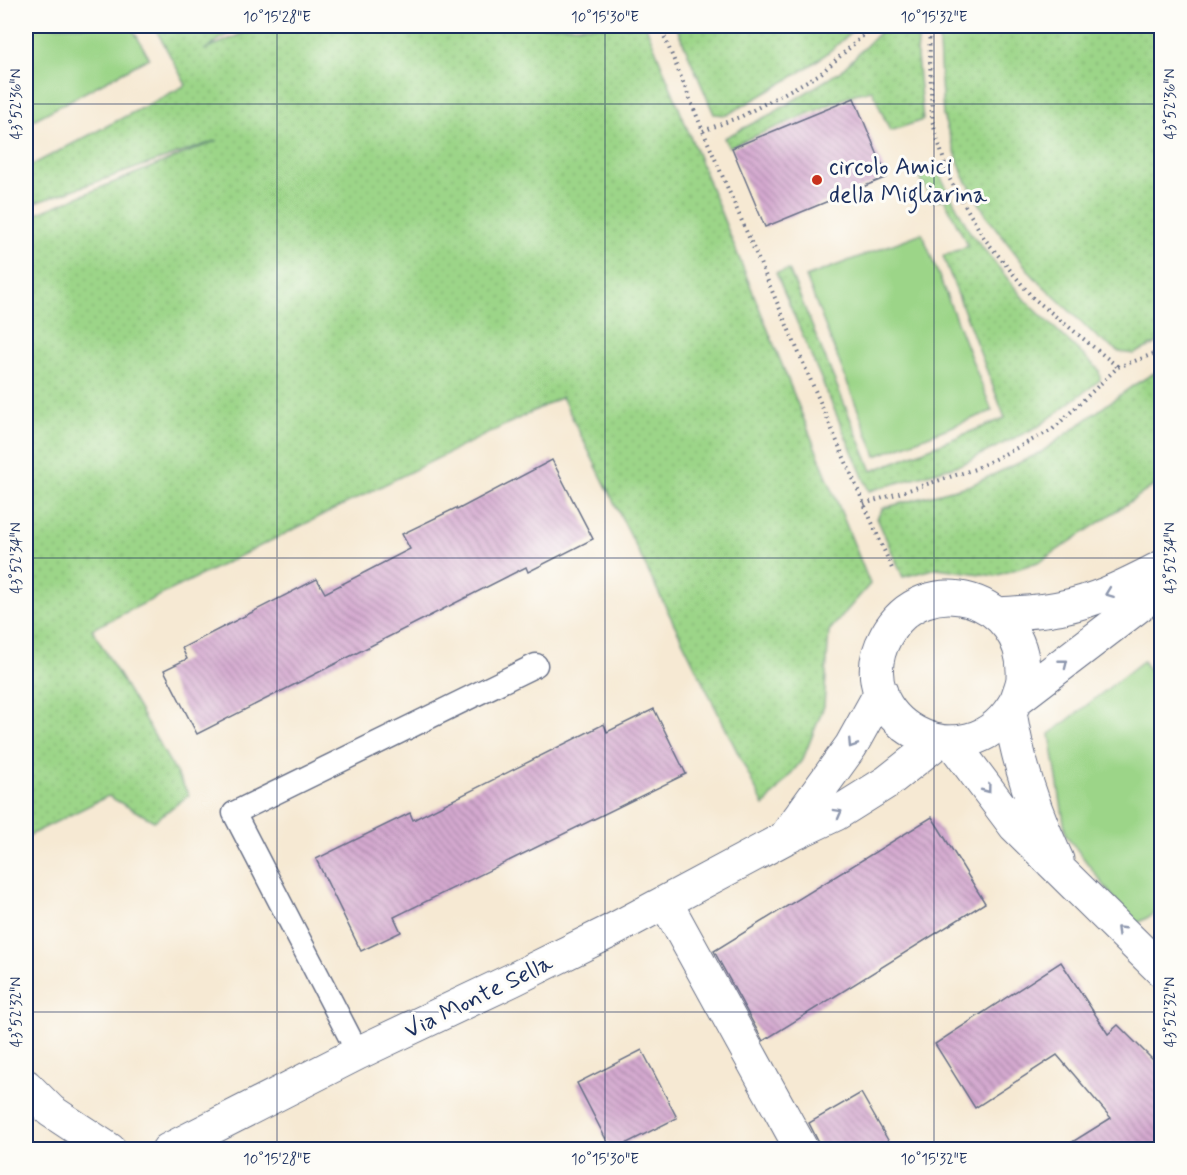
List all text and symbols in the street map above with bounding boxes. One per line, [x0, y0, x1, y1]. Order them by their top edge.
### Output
text: 10°15'28"E [243, 8, 311, 28]
text: 10°15'30"E [571, 8, 639, 28]
text: 10°15'32"E [900, 8, 968, 28]
text: 43°52'36"N [7, 69, 27, 139]
text: 43°52'36"N [1161, 69, 1181, 139]
place label: circolo Amici della Migliarina [829, 152, 988, 214]
marker: circolo Amici della Migliarina [810, 173, 824, 187]
text: 43°52'34"N [7, 522, 27, 594]
text: 43°52'34"N [1161, 522, 1181, 594]
one-way arrow [1104, 585, 1115, 598]
one-way arrow [1057, 660, 1068, 671]
one-way arrow [849, 737, 860, 748]
one-way arrow [980, 783, 991, 794]
one-way arrow [832, 809, 842, 820]
one-way arrow [1116, 926, 1127, 937]
street label: Via Monte Sella [399, 948, 559, 1047]
text: 43°52'32"N [7, 977, 27, 1047]
text: 43°52'32"N [1161, 977, 1181, 1047]
text: 10°15'28"E [243, 1150, 311, 1170]
text: 10°15'30"E [571, 1150, 639, 1170]
text: 10°15'32"E [900, 1150, 968, 1170]

